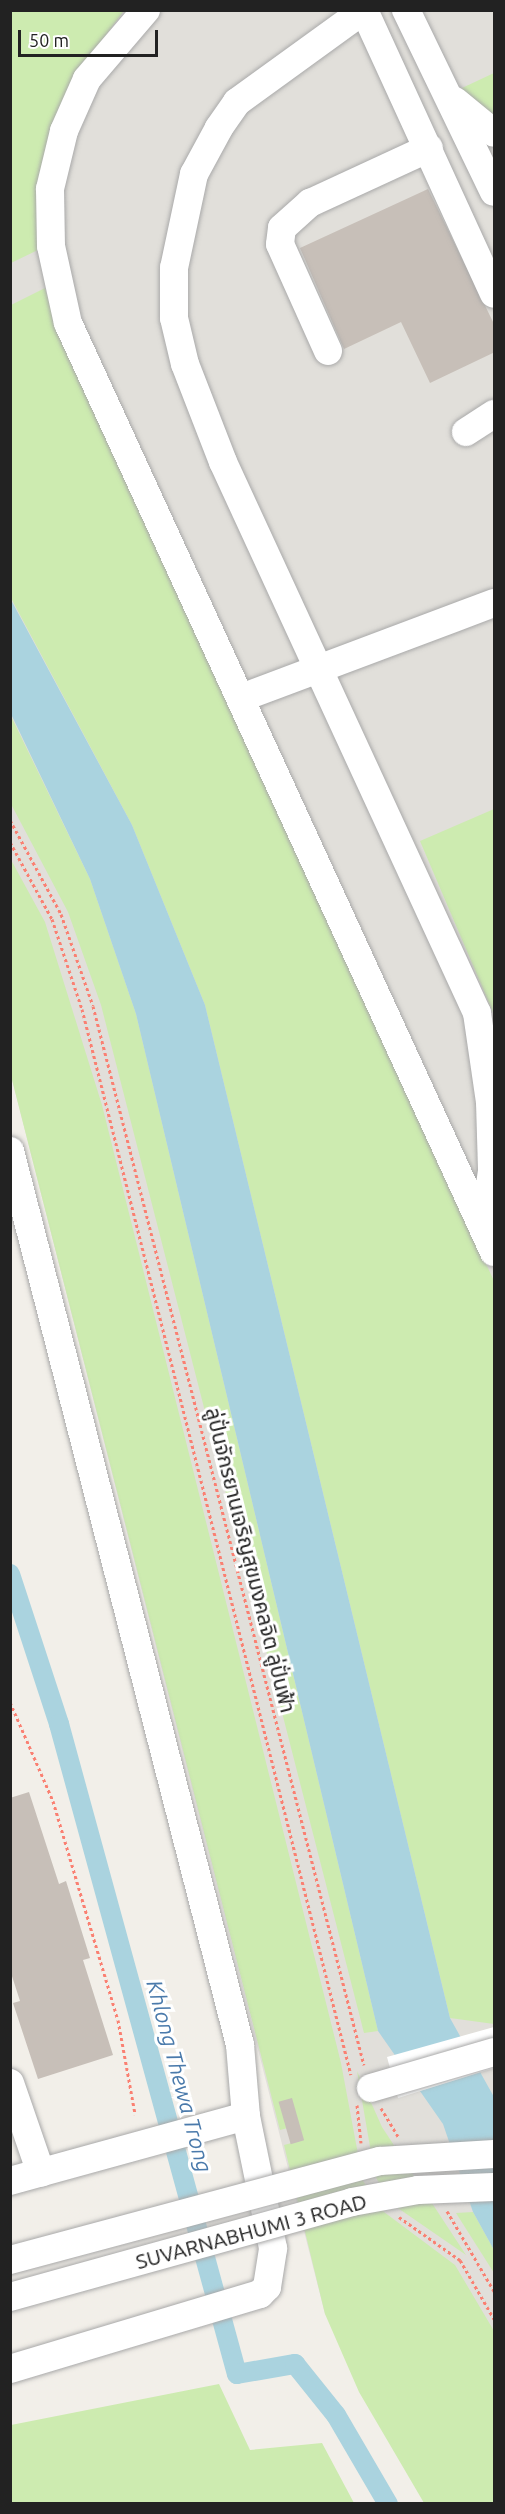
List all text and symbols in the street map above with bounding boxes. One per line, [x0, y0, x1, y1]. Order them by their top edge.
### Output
scale bar [21, 18, 160, 56]
text: 50 m [29, 30, 69, 50]
street label: ลู่ปั่นจักรยานเจริญสุขมงคลจิต ลู่ปั่นฟ้า [201, 1405, 301, 1715]
water label: Khlong Thewa Trong [142, 1977, 218, 2175]
street label: SUVARNABHUMI 3 ROAD [133, 2188, 369, 2274]

